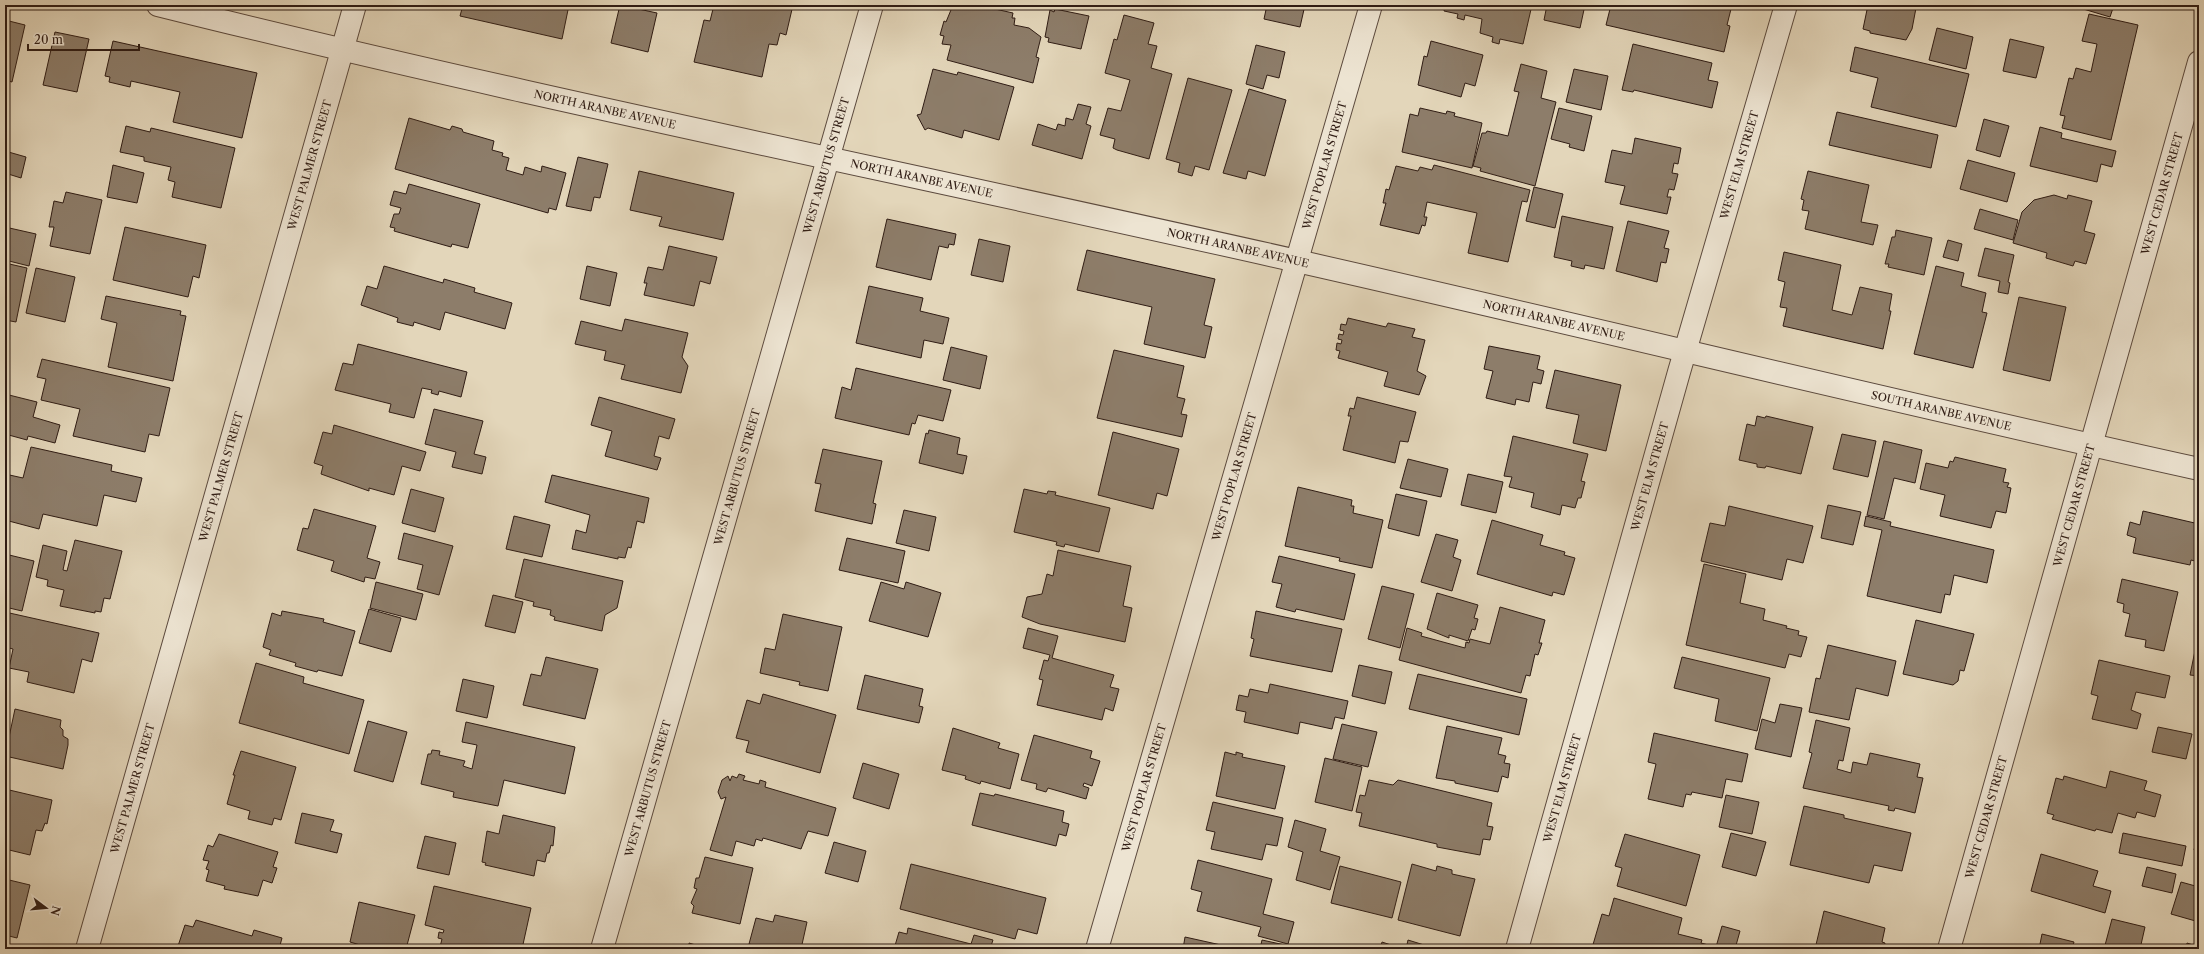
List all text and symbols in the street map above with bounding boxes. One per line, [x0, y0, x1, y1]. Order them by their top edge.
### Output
scale bar [28, 26, 139, 52]
text: 20 m [34, 32, 63, 47]
street label: NORTH ARANBE AVENUE [533, 87, 678, 132]
street label: WEST ARBUTUS STREET [800, 95, 853, 236]
street label: WEST PALMER STREET [284, 98, 335, 233]
street label: WEST POPLAR STREET [1299, 99, 1350, 232]
street label: WEST ELM STREET [1717, 108, 1762, 222]
street label: WEST CEDAR STREET [2138, 130, 2186, 257]
street label: NORTH ARANBE AVENUE [849, 156, 994, 201]
street label: NORTH ARANBE AVENUE [1166, 225, 1311, 271]
street label: NORTH ARANBE AVENUE [1482, 297, 1627, 344]
street label: SOUTH ARANBE AVENUE [1870, 388, 2013, 434]
street label: WEST ARBUTUS STREET [711, 406, 763, 548]
street label: WEST PALMER STREET [196, 409, 246, 544]
street label: WEST POPLAR STREET [1209, 410, 1260, 543]
street label: WEST ELM STREET [1628, 420, 1672, 533]
street label: WEST CEDAR STREET [2050, 442, 2098, 569]
street label: WEST ARBUTUS STREET [621, 718, 674, 859]
street label: WEST PALMER STREET [107, 721, 158, 856]
street label: WEST POPLAR STREET [1118, 721, 1169, 854]
street label: WEST ELM STREET [1540, 732, 1584, 845]
street label: WEST CEDAR STREET [1962, 753, 2010, 881]
north arrow [26, 888, 66, 928]
text: N [47, 904, 64, 918]

